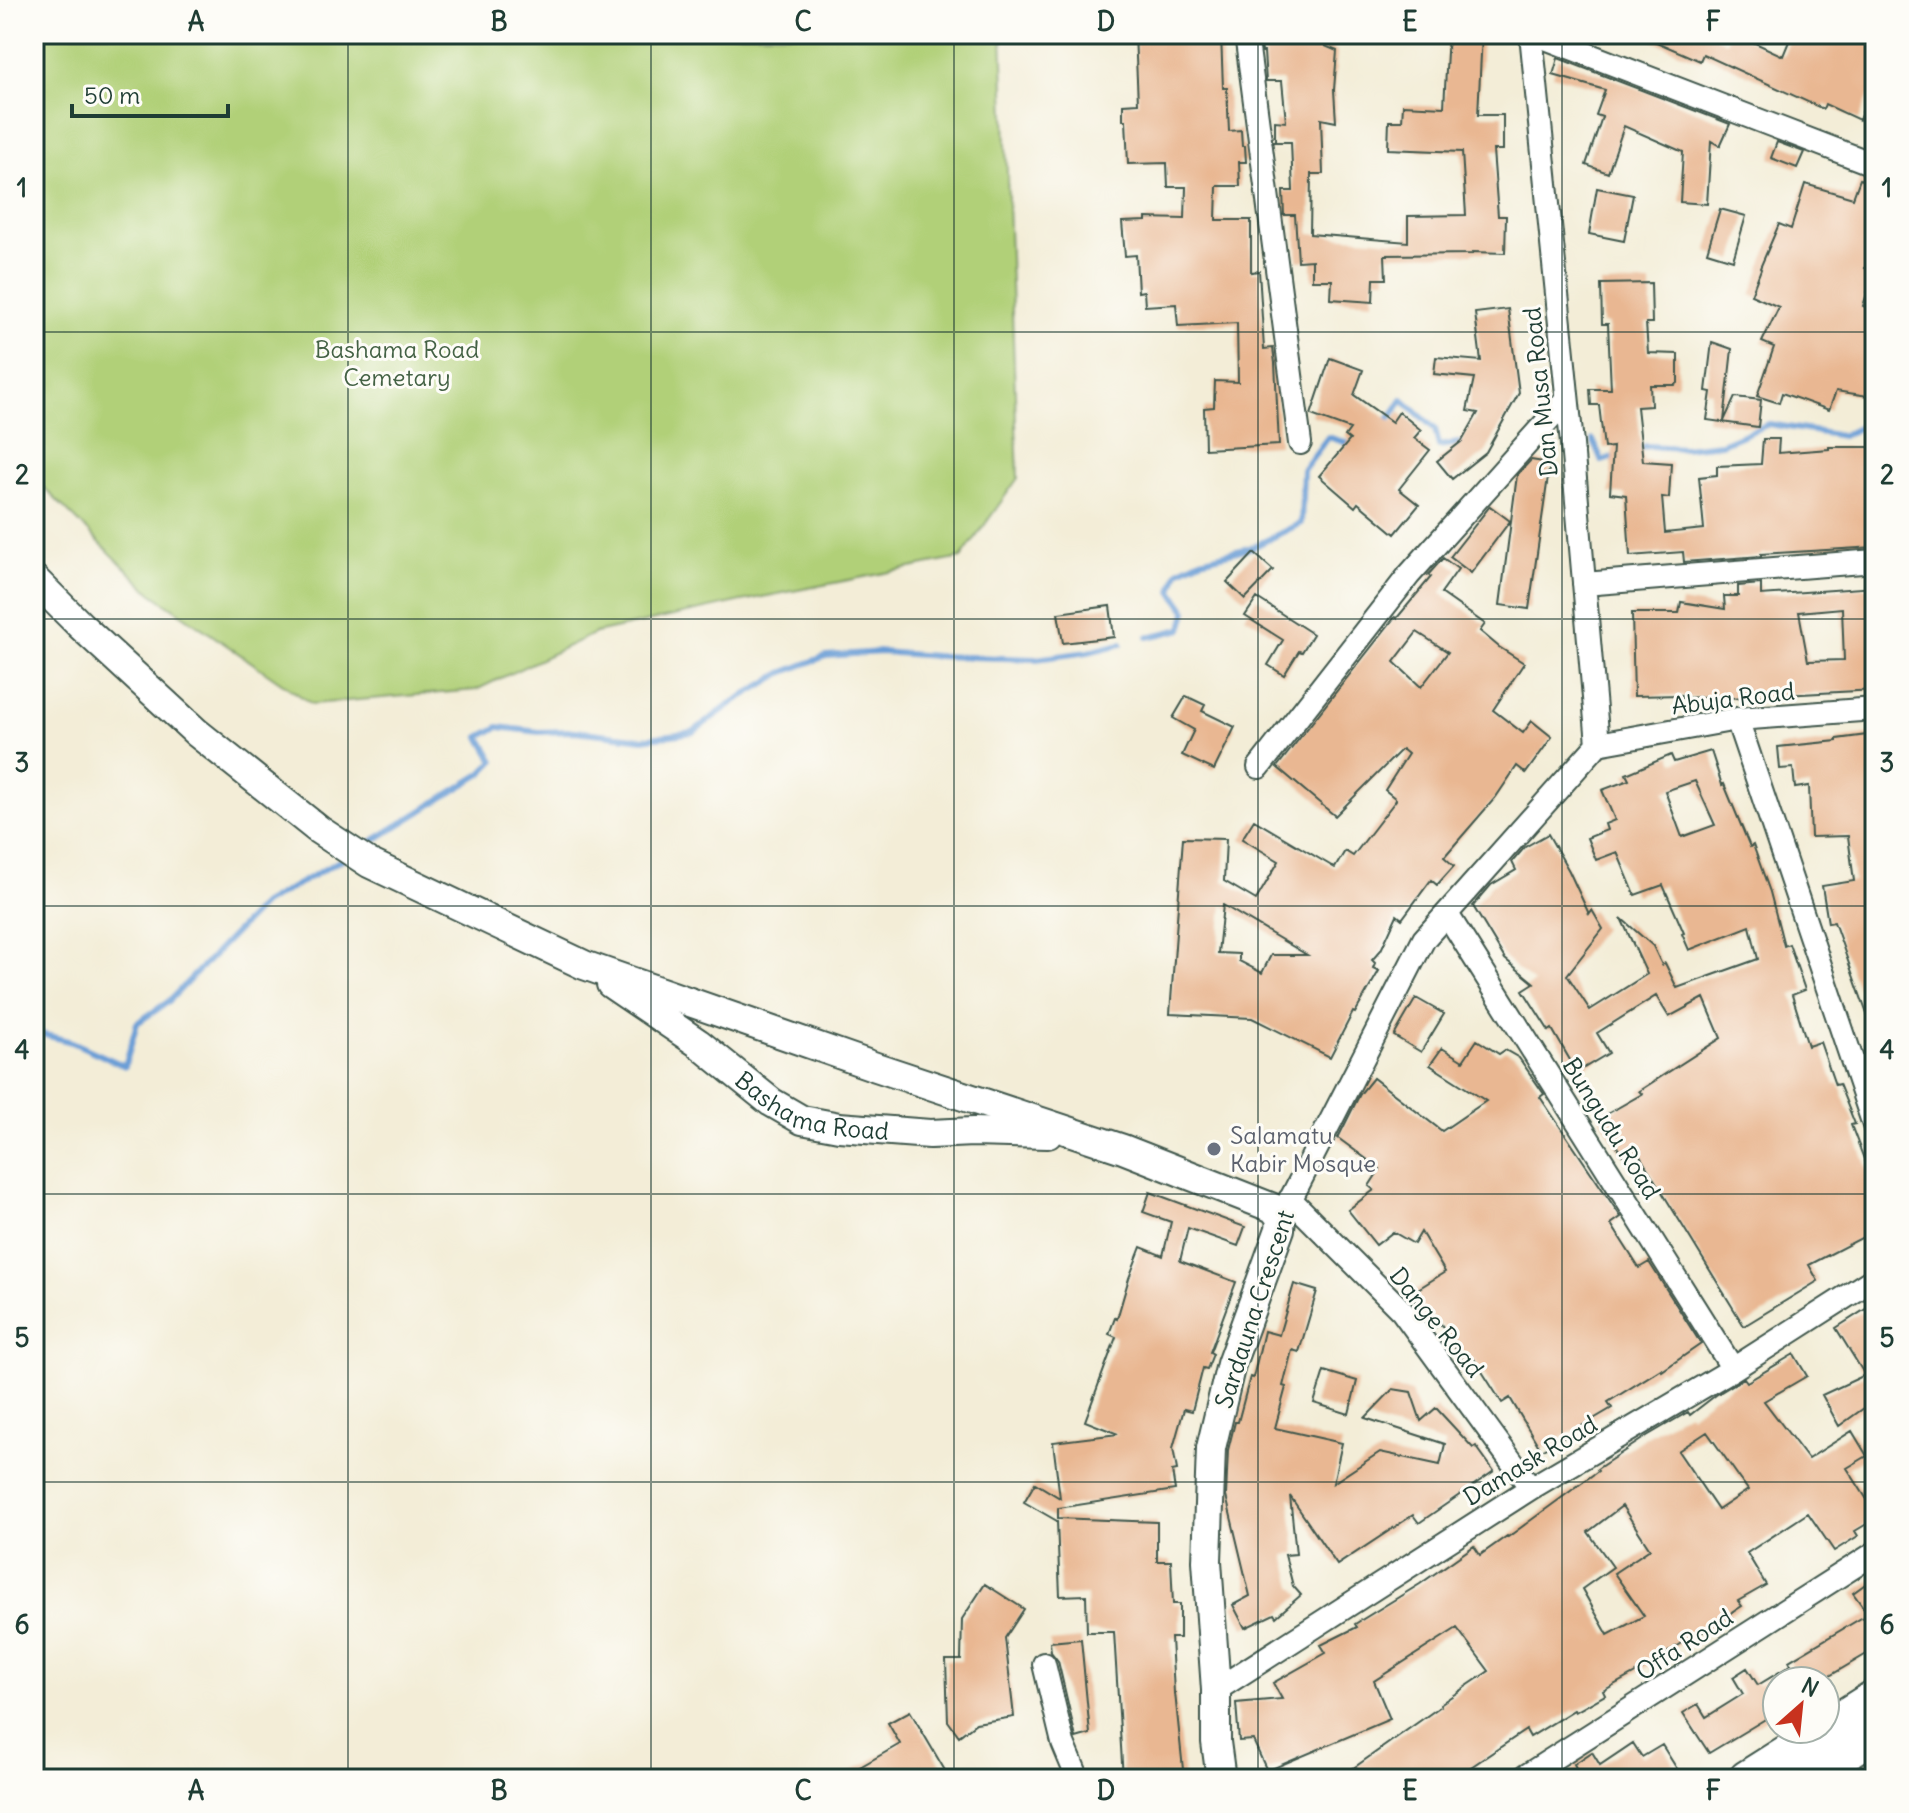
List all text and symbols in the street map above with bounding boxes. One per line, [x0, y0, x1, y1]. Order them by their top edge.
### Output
text: A [188, 5, 205, 38]
text: B [490, 5, 508, 38]
text: C [794, 5, 812, 38]
text: D [1097, 5, 1115, 38]
text: E [1402, 5, 1418, 38]
text: F [1706, 5, 1721, 38]
scale bar [72, 68, 228, 118]
text: 50 m [84, 80, 140, 110]
text: 1 [17, 171, 27, 204]
text: 1 [1882, 171, 1892, 204]
street label: Dan Musa Road [1516, 306, 1564, 478]
park label: Bashama Road Cemetary [315, 334, 479, 392]
text: 2 [15, 458, 29, 491]
text: 2 [1880, 458, 1894, 491]
street label: Abuja Road [1670, 676, 1796, 720]
text: 3 [15, 746, 29, 779]
text: 3 [1880, 746, 1894, 779]
text: 4 [14, 1033, 30, 1066]
text: 4 [1879, 1033, 1895, 1066]
street label: Bungudu Road [1557, 1052, 1667, 1204]
street label: Bashama Road [729, 1064, 890, 1146]
place label: Salamatu Kabir Mosque [1230, 1120, 1376, 1178]
marker: Salamatu Kabir Mosque [1205, 1140, 1223, 1158]
street label: Sardauna Crescent [1208, 1206, 1300, 1412]
street label: Dange Road [1384, 1261, 1490, 1383]
text: 5 [15, 1321, 30, 1354]
text: 5 [1880, 1321, 1895, 1354]
street label: Damask Road [1458, 1408, 1602, 1512]
street label: Offa Road [1630, 1602, 1738, 1686]
text: 6 [14, 1608, 30, 1641]
text: 6 [1879, 1608, 1895, 1641]
north arrow [1761, 1665, 1841, 1745]
text: N [1797, 1671, 1823, 1703]
text: A [188, 1774, 205, 1807]
text: B [490, 1774, 508, 1807]
text: C [794, 1774, 812, 1807]
text: D [1097, 1774, 1115, 1807]
text: E [1402, 1774, 1418, 1807]
text: F [1706, 1774, 1721, 1807]

